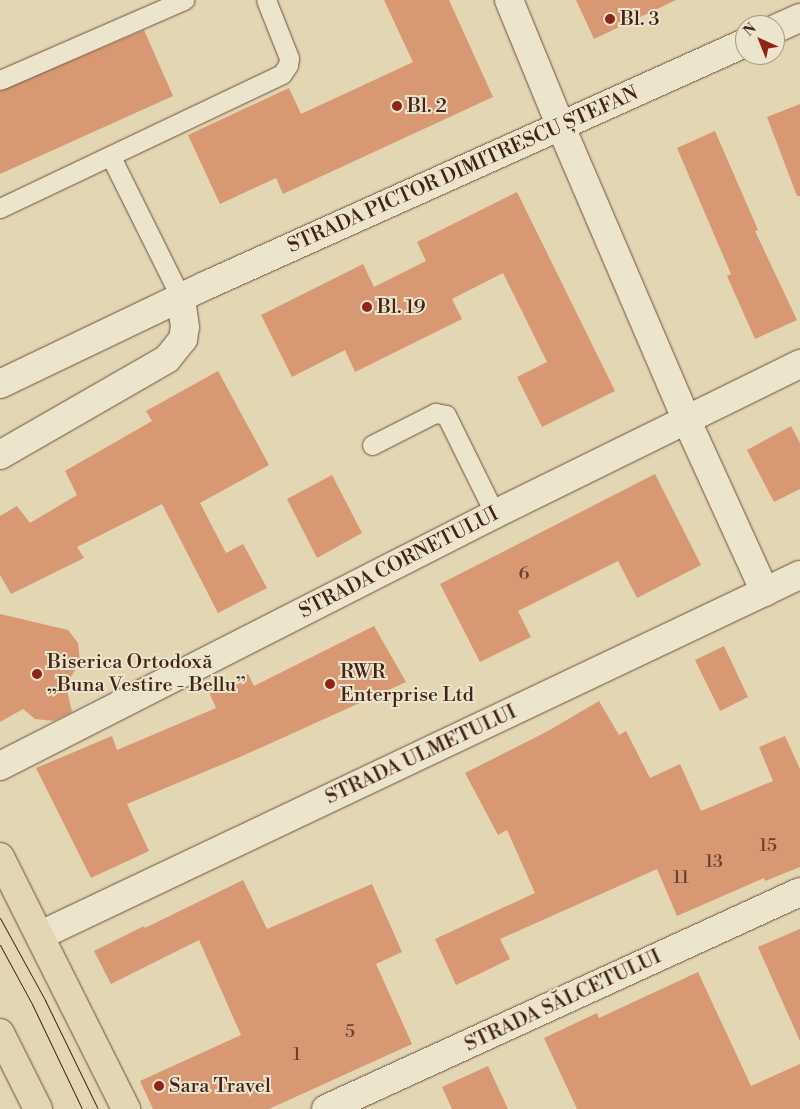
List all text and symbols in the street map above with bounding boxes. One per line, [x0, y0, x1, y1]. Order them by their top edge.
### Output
place label: Bl. 3 [620, 7, 660, 31]
marker: Bl. 3 [604, 13, 616, 25]
north arrow [735, 15, 785, 65]
text: N [740, 20, 761, 40]
street label: STRADA PICTOR DIMITRESCU ȘTEFAN [284, 82, 642, 258]
place label: Bl. 2 [407, 94, 447, 118]
marker: Bl. 2 [391, 100, 403, 112]
place label: Bl. 19 [377, 295, 426, 319]
marker: Bl. 19 [361, 301, 373, 313]
street label: STRADA CORNETULUI [295, 502, 503, 624]
house number: 6 [519, 563, 529, 585]
place label: Biserica Ortodoxă „Buna Vestire - Bellu” [47, 650, 246, 697]
place label: RWR Enterprise Ltd [340, 660, 474, 707]
marker: Biserica Ortodoxă „Buna Vestire - Bellu” [31, 668, 43, 680]
marker: RWR Enterprise Ltd [324, 678, 336, 690]
street label: STRADA ULMETULUI [322, 700, 520, 810]
house number: 15 [759, 835, 777, 857]
house number: 13 [705, 851, 723, 873]
house number: 11 [673, 867, 689, 889]
street label: STRADA SĂLCETULUI [461, 945, 665, 1057]
house number: 5 [345, 1021, 355, 1043]
house number: 1 [293, 1044, 301, 1066]
place label: Sara Travel [169, 1074, 271, 1098]
marker: Sara Travel [153, 1080, 165, 1092]

